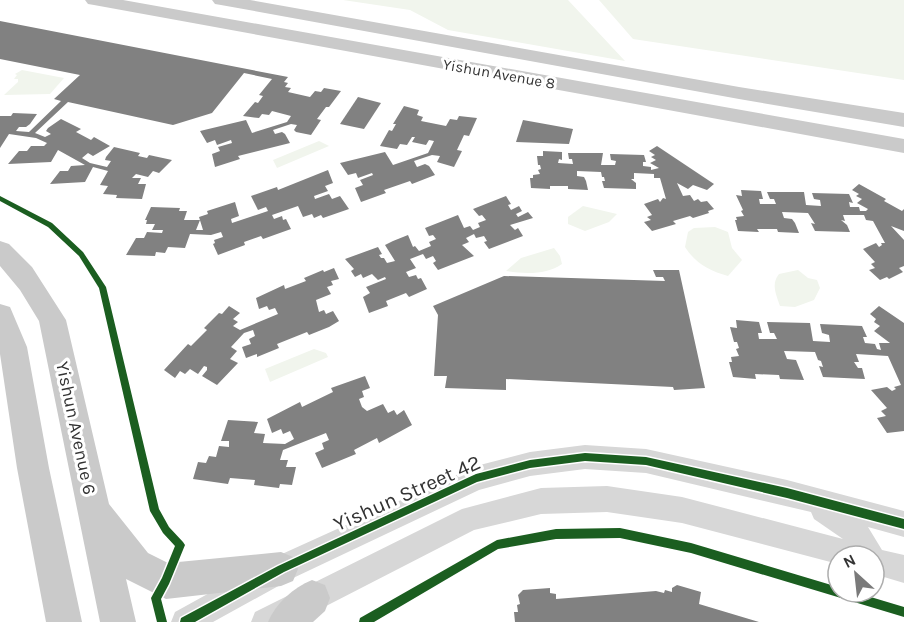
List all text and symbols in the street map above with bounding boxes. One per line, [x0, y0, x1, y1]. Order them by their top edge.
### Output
street label: Yishun Avenue 8 [442, 55, 556, 93]
street label: Yishun Avenue 6 [51, 359, 101, 497]
street label: Yishun Street 42 [330, 450, 484, 536]
north arrow [826, 544, 886, 604]
text: N [840, 550, 859, 572]

